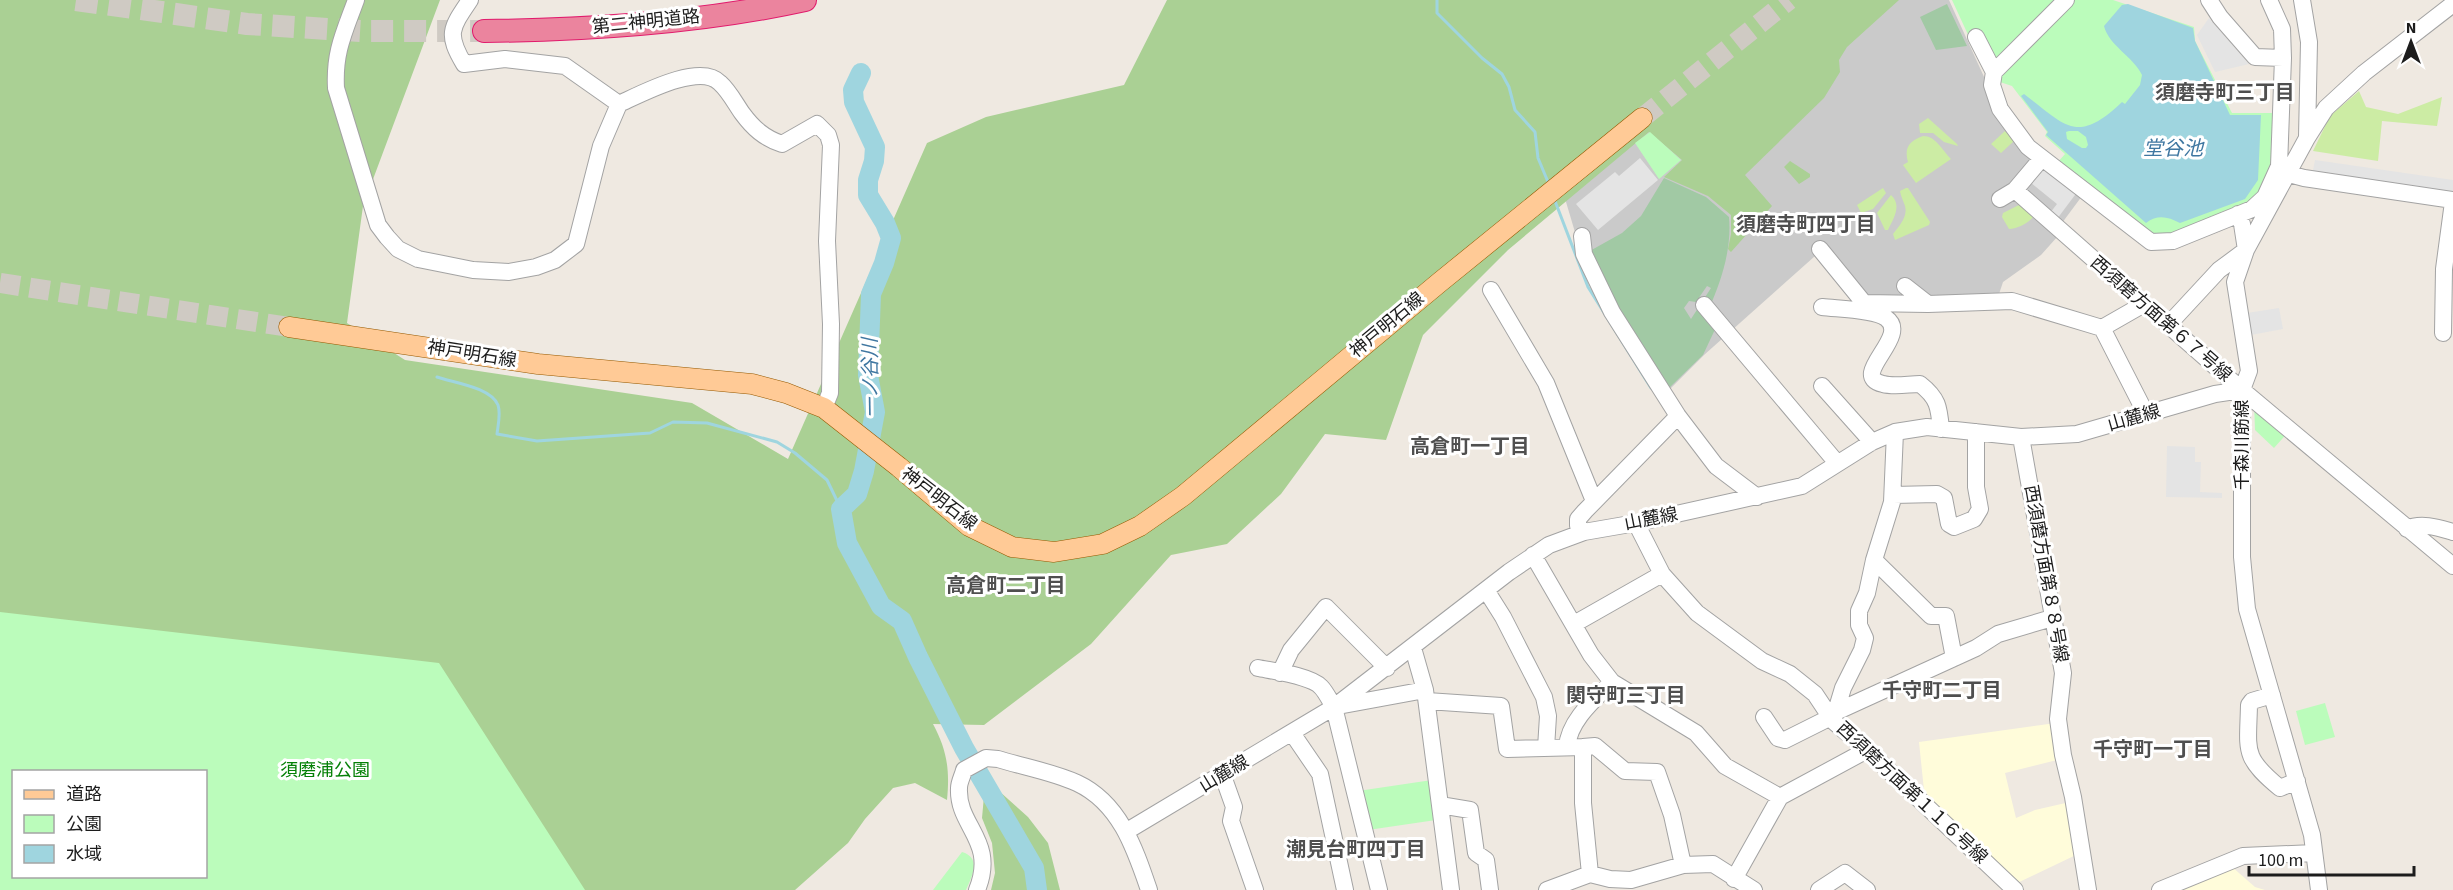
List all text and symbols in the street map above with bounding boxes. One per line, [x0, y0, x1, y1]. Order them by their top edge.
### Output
street label: 第二神明道路 [591, 4, 701, 40]
north arrow [2381, 12, 2441, 72]
text: N [2406, 17, 2416, 39]
district label: 須磨寺町三丁目 [2155, 79, 2295, 107]
water label: 堂谷池 [2143, 135, 2205, 163]
district label: 須磨寺町四丁目 [1736, 211, 1876, 239]
street label: 西須磨方面第６７号線 [2085, 251, 2237, 387]
street label: 神戸明石線 [1344, 286, 1430, 364]
street label: 神戸明石線 [426, 335, 518, 373]
water label: 一ノ谷川 [856, 336, 886, 418]
street label: 山麓線 [2105, 399, 2163, 437]
street label: 千森川筋線 [2230, 400, 2255, 490]
district label: 高倉町一丁目 [1410, 433, 1530, 461]
street label: 神戸明石線 [896, 461, 982, 537]
street label: 西須磨方面第８８号線 [2018, 483, 2074, 665]
street label: 山麓線 [1622, 502, 1680, 536]
district label: 高倉町二丁目 [946, 572, 1066, 600]
district label: 千守町二丁目 [1882, 677, 2002, 705]
district label: 関守町三丁目 [1566, 682, 1686, 710]
street label: 西須磨方面第１１６号線 [1831, 716, 1993, 870]
district label: 千守町一丁目 [2093, 736, 2213, 764]
street label: 山麓線 [1194, 749, 1254, 799]
park label: 須磨浦公園 [280, 758, 370, 783]
legend [12, 770, 207, 878]
text: 道路 [66, 782, 102, 807]
text: 公園 [66, 812, 102, 837]
district label: 潮見台町四丁目 [1286, 836, 1426, 864]
scale bar [2249, 839, 2414, 877]
text: 水域 [66, 842, 102, 867]
text: 100 m [2258, 848, 2303, 873]

